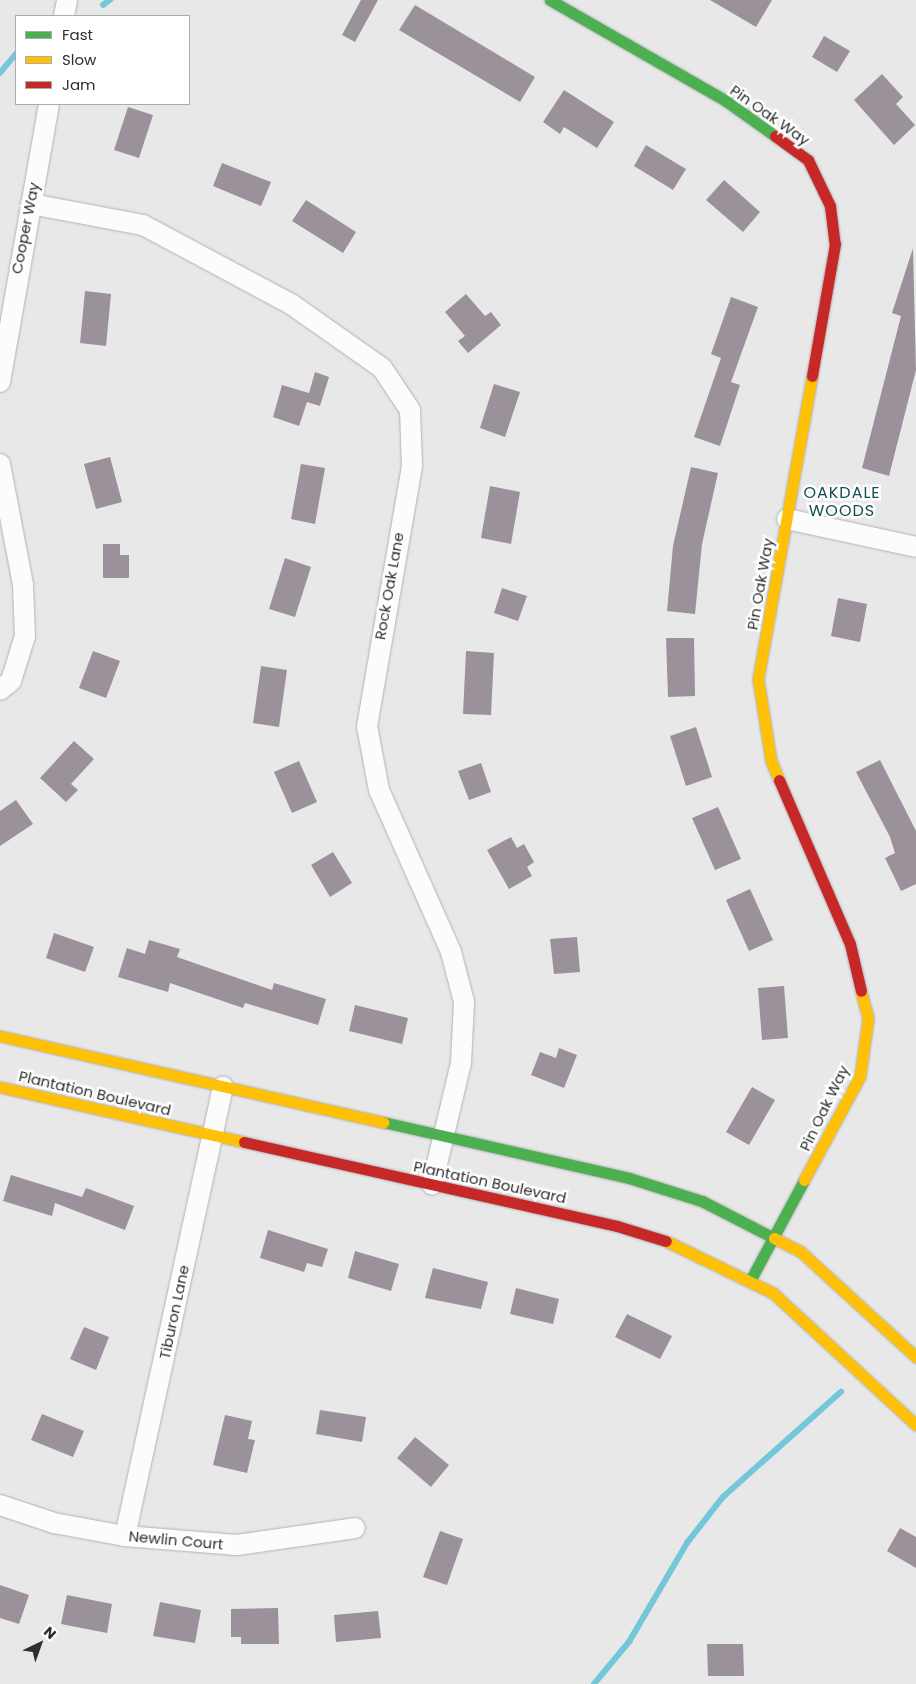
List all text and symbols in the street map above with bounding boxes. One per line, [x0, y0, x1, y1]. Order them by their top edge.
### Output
legend [15, 15, 190, 105]
text: Fast [62, 24, 93, 45]
text: Slow [62, 49, 96, 70]
text: Jam [62, 74, 96, 95]
street label: Pin Oak Way [727, 81, 813, 149]
street label: Cooper Way [7, 181, 43, 275]
district label: OAKDALE WOODS [803, 483, 881, 521]
street label: Rock Oak Lane [371, 531, 407, 641]
street label: Pin Oak Way [743, 537, 777, 631]
street label: Pin Oak Way [796, 1062, 852, 1154]
street label: Plantation Boulevard [17, 1067, 173, 1119]
street label: Plantation Boulevard [412, 1157, 568, 1207]
street label: Tiburon Lane [155, 1263, 193, 1361]
street label: Newlin Court [128, 1527, 224, 1553]
north arrow [15, 1619, 65, 1669]
text: N [39, 1622, 61, 1644]

